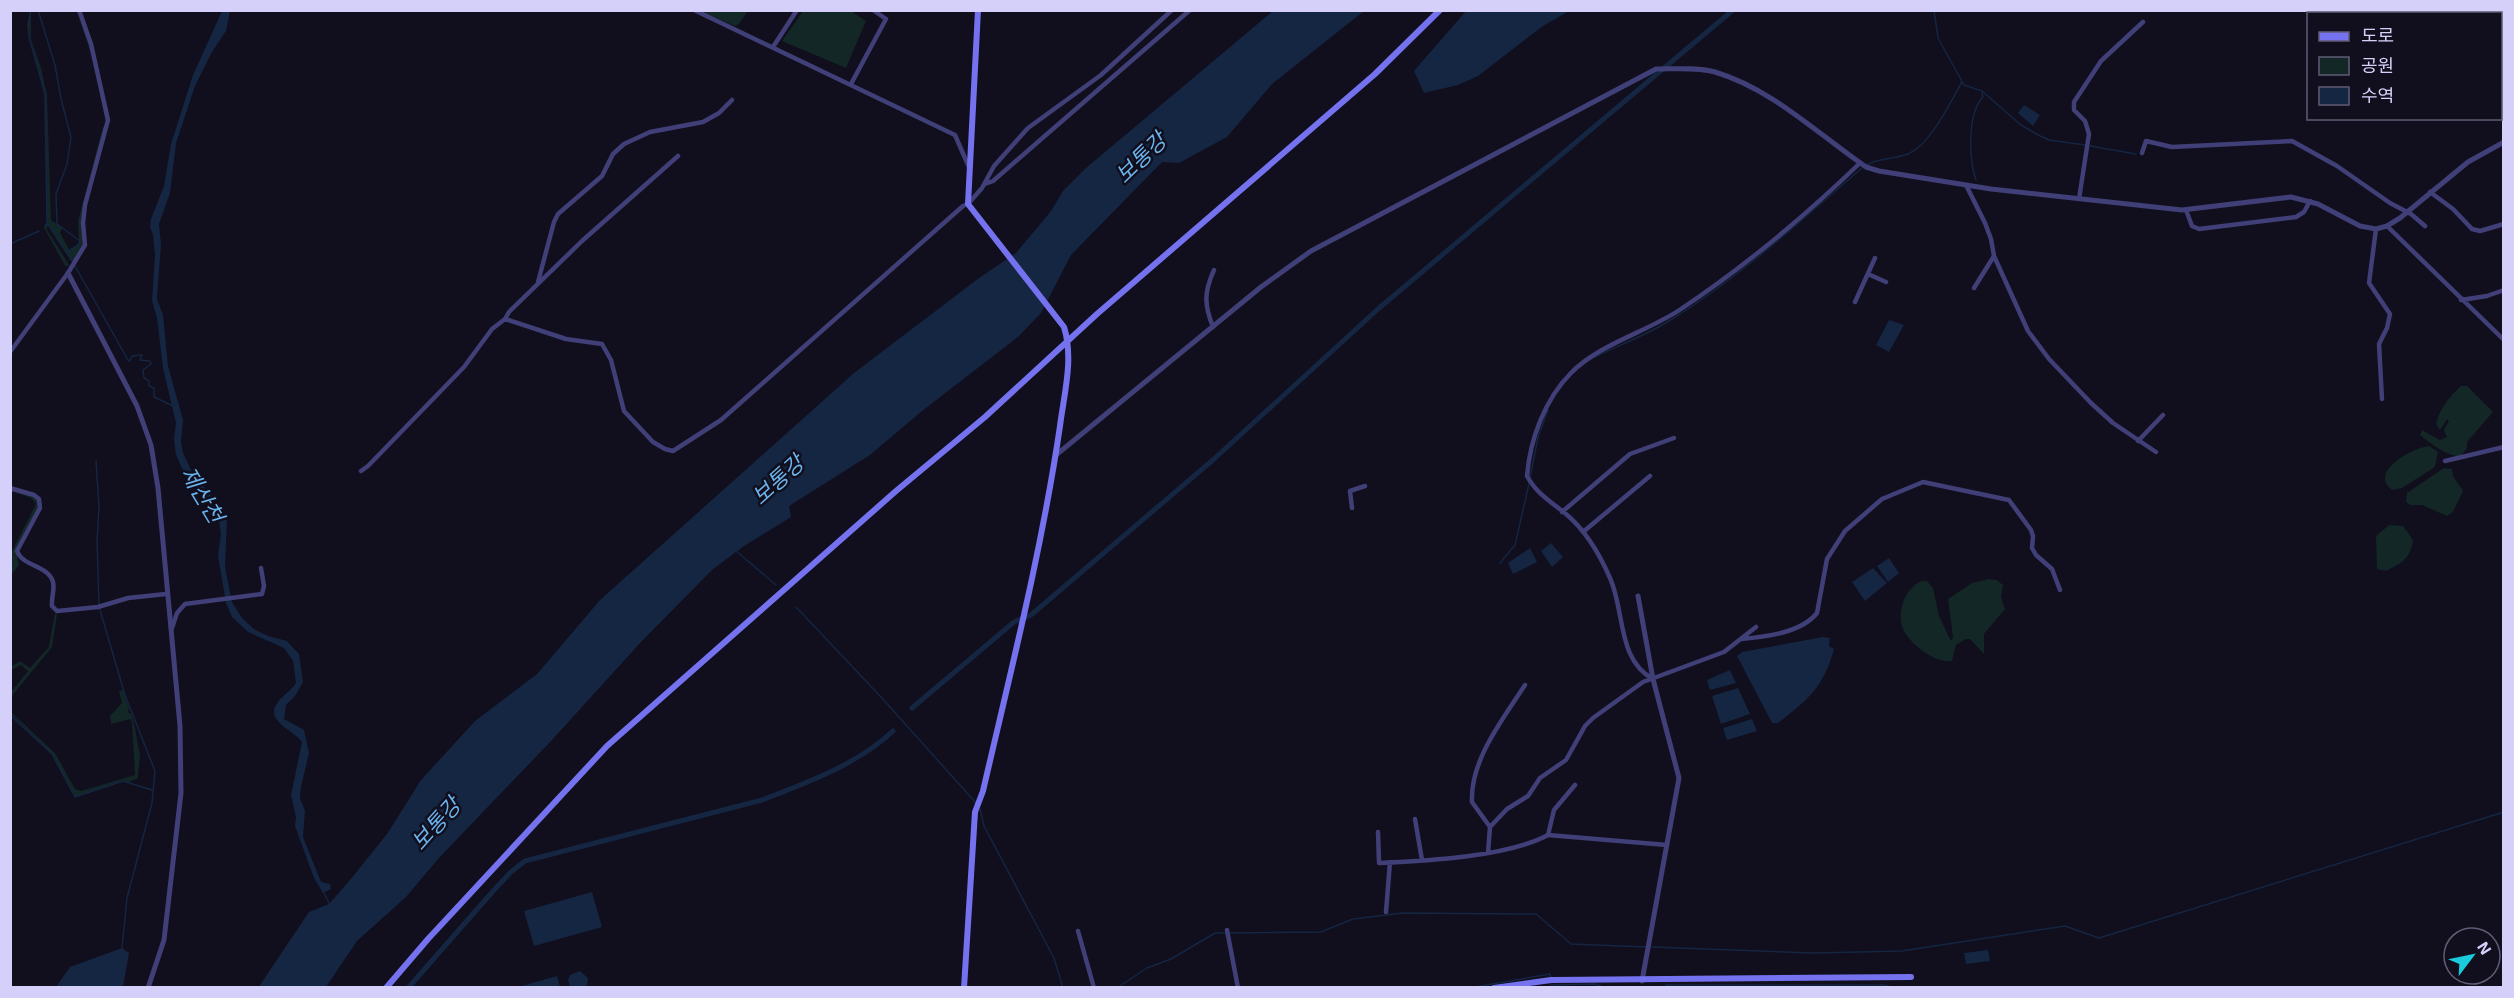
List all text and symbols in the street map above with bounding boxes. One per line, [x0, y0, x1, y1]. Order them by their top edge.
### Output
legend [2307, 12, 2502, 120]
text: 도로 [2361, 24, 2394, 46]
text: 공원 [2361, 54, 2394, 76]
text: 수역 [2361, 84, 2394, 106]
water label: 보통강 [1109, 125, 1173, 187]
water label: 보통강 [746, 447, 810, 509]
water label: 제산천 [176, 461, 231, 529]
water label: 보통강 [405, 790, 467, 854]
north arrow [2442, 926, 2502, 986]
text: N [2474, 938, 2496, 958]

